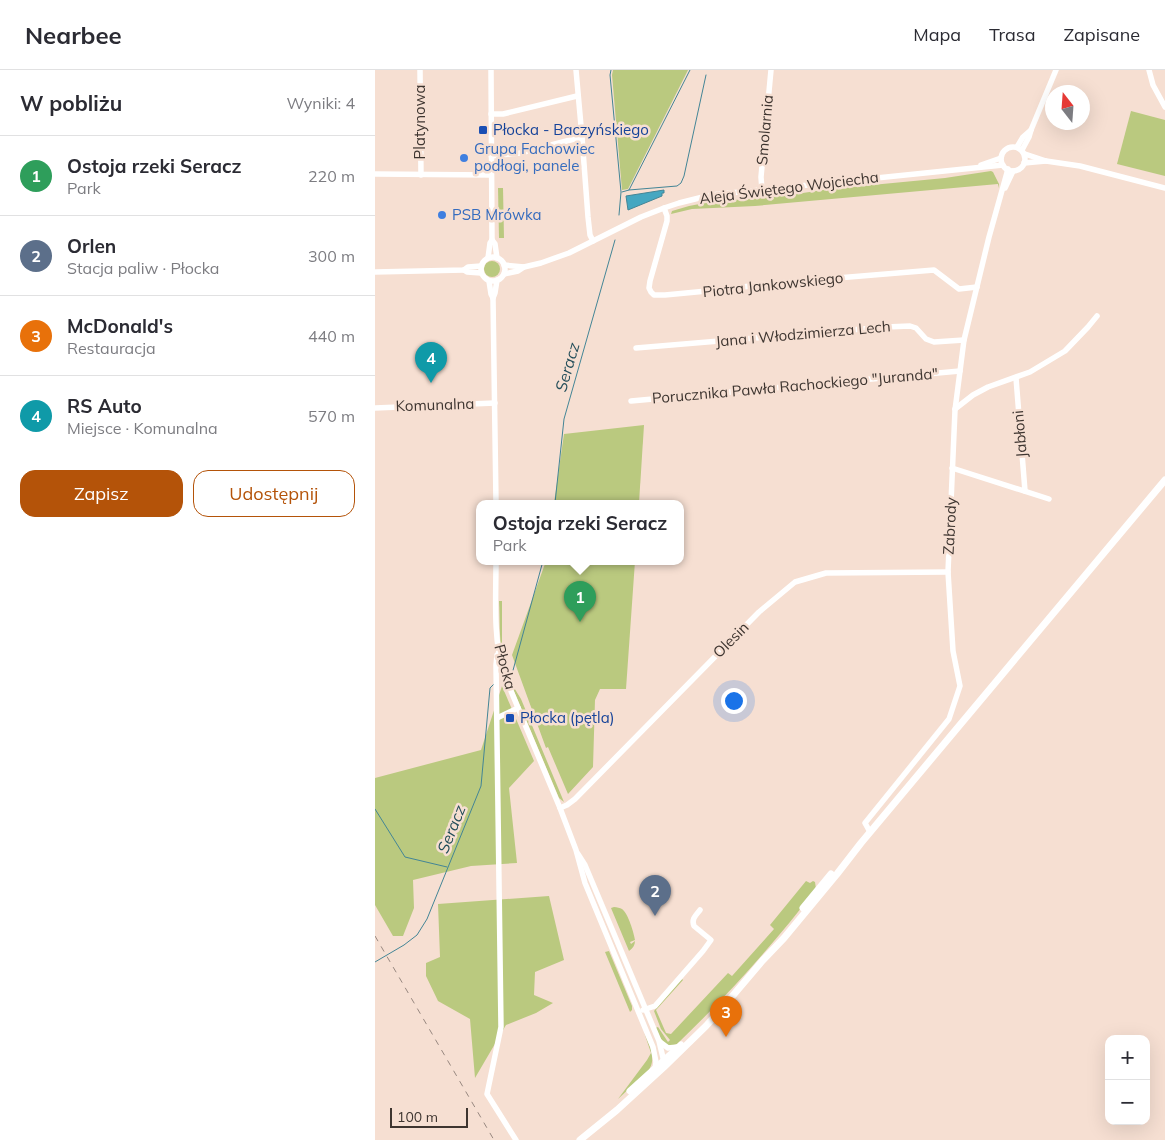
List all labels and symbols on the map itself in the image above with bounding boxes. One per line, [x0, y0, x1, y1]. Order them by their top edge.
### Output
street label: Platynowa [410, 85, 429, 159]
north arrow [1045, 85, 1090, 130]
street label: Smolarnia [752, 94, 777, 166]
place label: Płocka - Baczyńskiego [493, 120, 649, 139]
marker: Płocka - Baczyńskiego [477, 124, 489, 136]
place label: Grupa Fachowiec podłogi, panele [474, 139, 595, 175]
marker: Grupa Fachowiec podłogi, panele [458, 152, 470, 164]
street label: Aleja Świętego Wojciecha [698, 167, 880, 208]
place label: PSB Mrówka [452, 205, 542, 224]
marker: PSB Mrówka [436, 209, 448, 221]
street label: Piotra Jankowskiego [702, 268, 844, 301]
street label: Jana i Włodzimierza Lech [715, 316, 891, 351]
water label: Seracz [550, 339, 584, 394]
pin: 4 [415, 342, 447, 383]
street label: Porucznika Pawła Rachockiego "Juranda" [651, 364, 939, 407]
street label: Komunalna [395, 394, 475, 415]
street label: Jabłoni [1008, 410, 1031, 459]
street label: Zabrody [939, 497, 960, 555]
pin: 1 [564, 581, 596, 622]
street label: Olesin [709, 618, 753, 662]
street label: Płocka [490, 642, 521, 692]
your location [721, 688, 747, 714]
place label: Płocka (pętla) [520, 708, 614, 727]
marker: Płocka (pętla) [504, 712, 516, 724]
water label: Seracz [432, 801, 470, 856]
pin: 2 [639, 875, 671, 916]
pin: 3 [710, 996, 742, 1037]
scale bar [390, 1105, 467, 1128]

